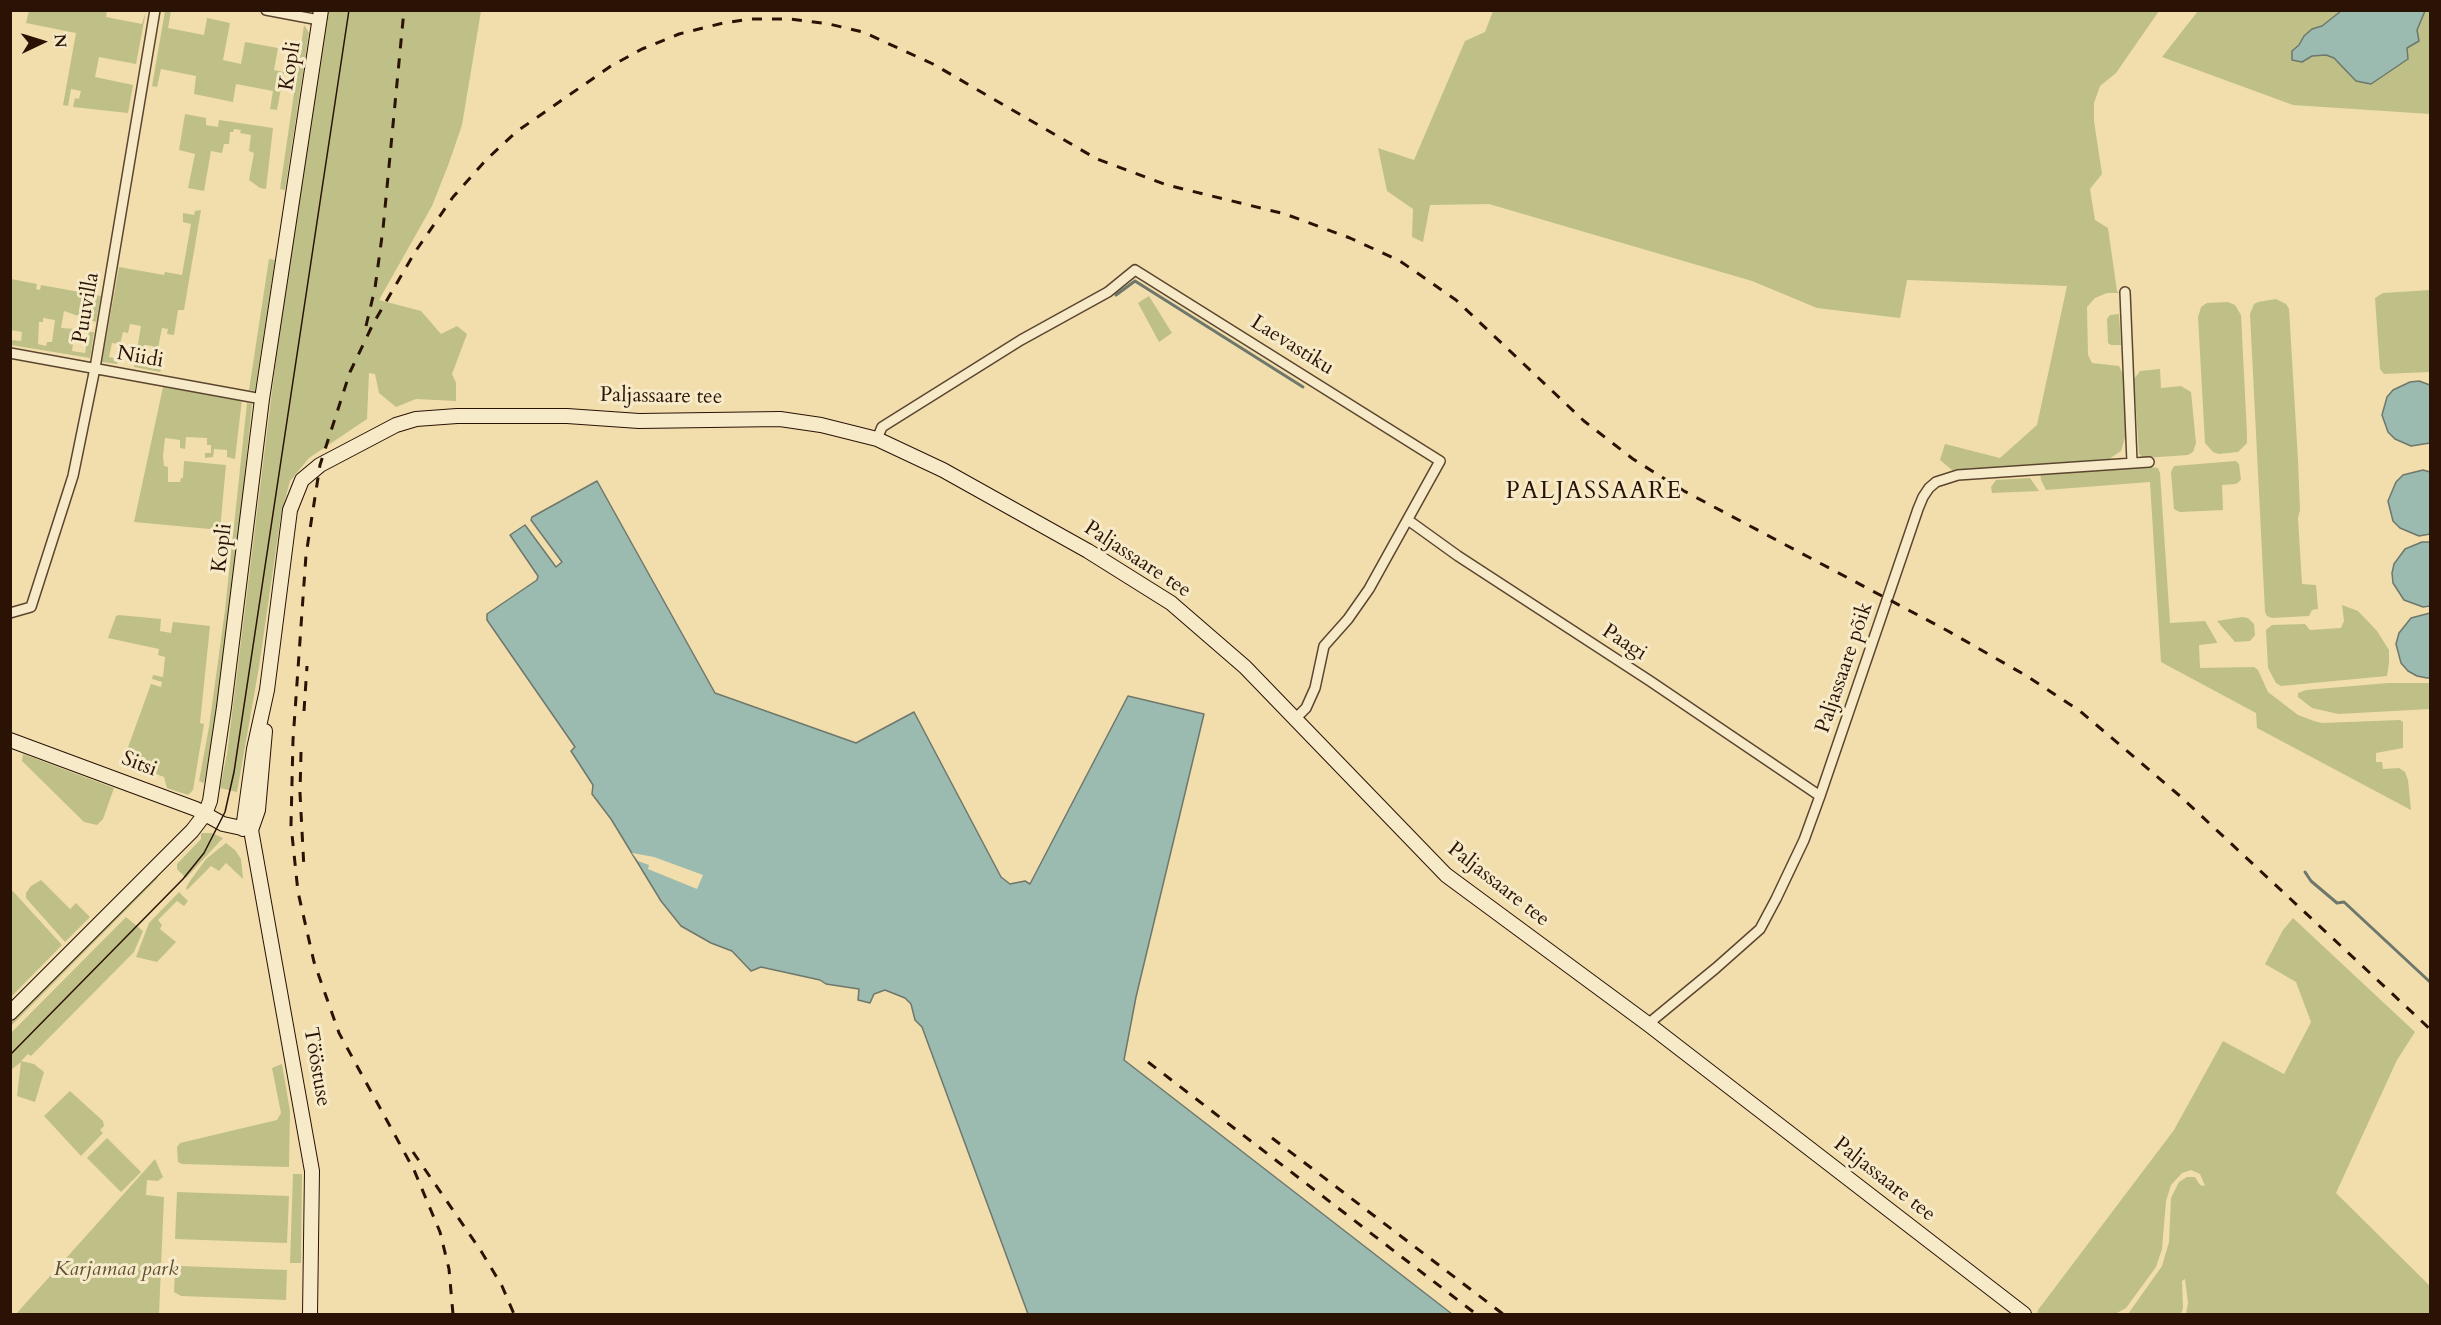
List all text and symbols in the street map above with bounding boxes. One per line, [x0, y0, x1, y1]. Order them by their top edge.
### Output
north arrow [12, 12, 72, 72]
text: N [48, 33, 71, 48]
street label: Kopli [275, 40, 307, 92]
street label: Puuvilla [68, 270, 106, 346]
street label: Laevastiku [1246, 311, 1338, 381]
street label: Niidi [115, 342, 165, 374]
street label: Paljassaare tee [600, 383, 722, 411]
district label: PALJASSAARE [1505, 478, 1683, 506]
street label: Paljassaare tee [1079, 516, 1195, 604]
street label: Kopli [207, 522, 239, 574]
street label: Paljassaare põik [1811, 599, 1879, 737]
street label: Paagi [1597, 619, 1651, 667]
street label: Sitsi [118, 747, 160, 783]
street label: Paljassaare tee [1442, 837, 1554, 933]
street label: Tööstuse [297, 1025, 335, 1109]
street label: Paljassaare tee [1828, 1132, 1940, 1228]
park label: Karjamaa park [54, 1257, 178, 1283]

